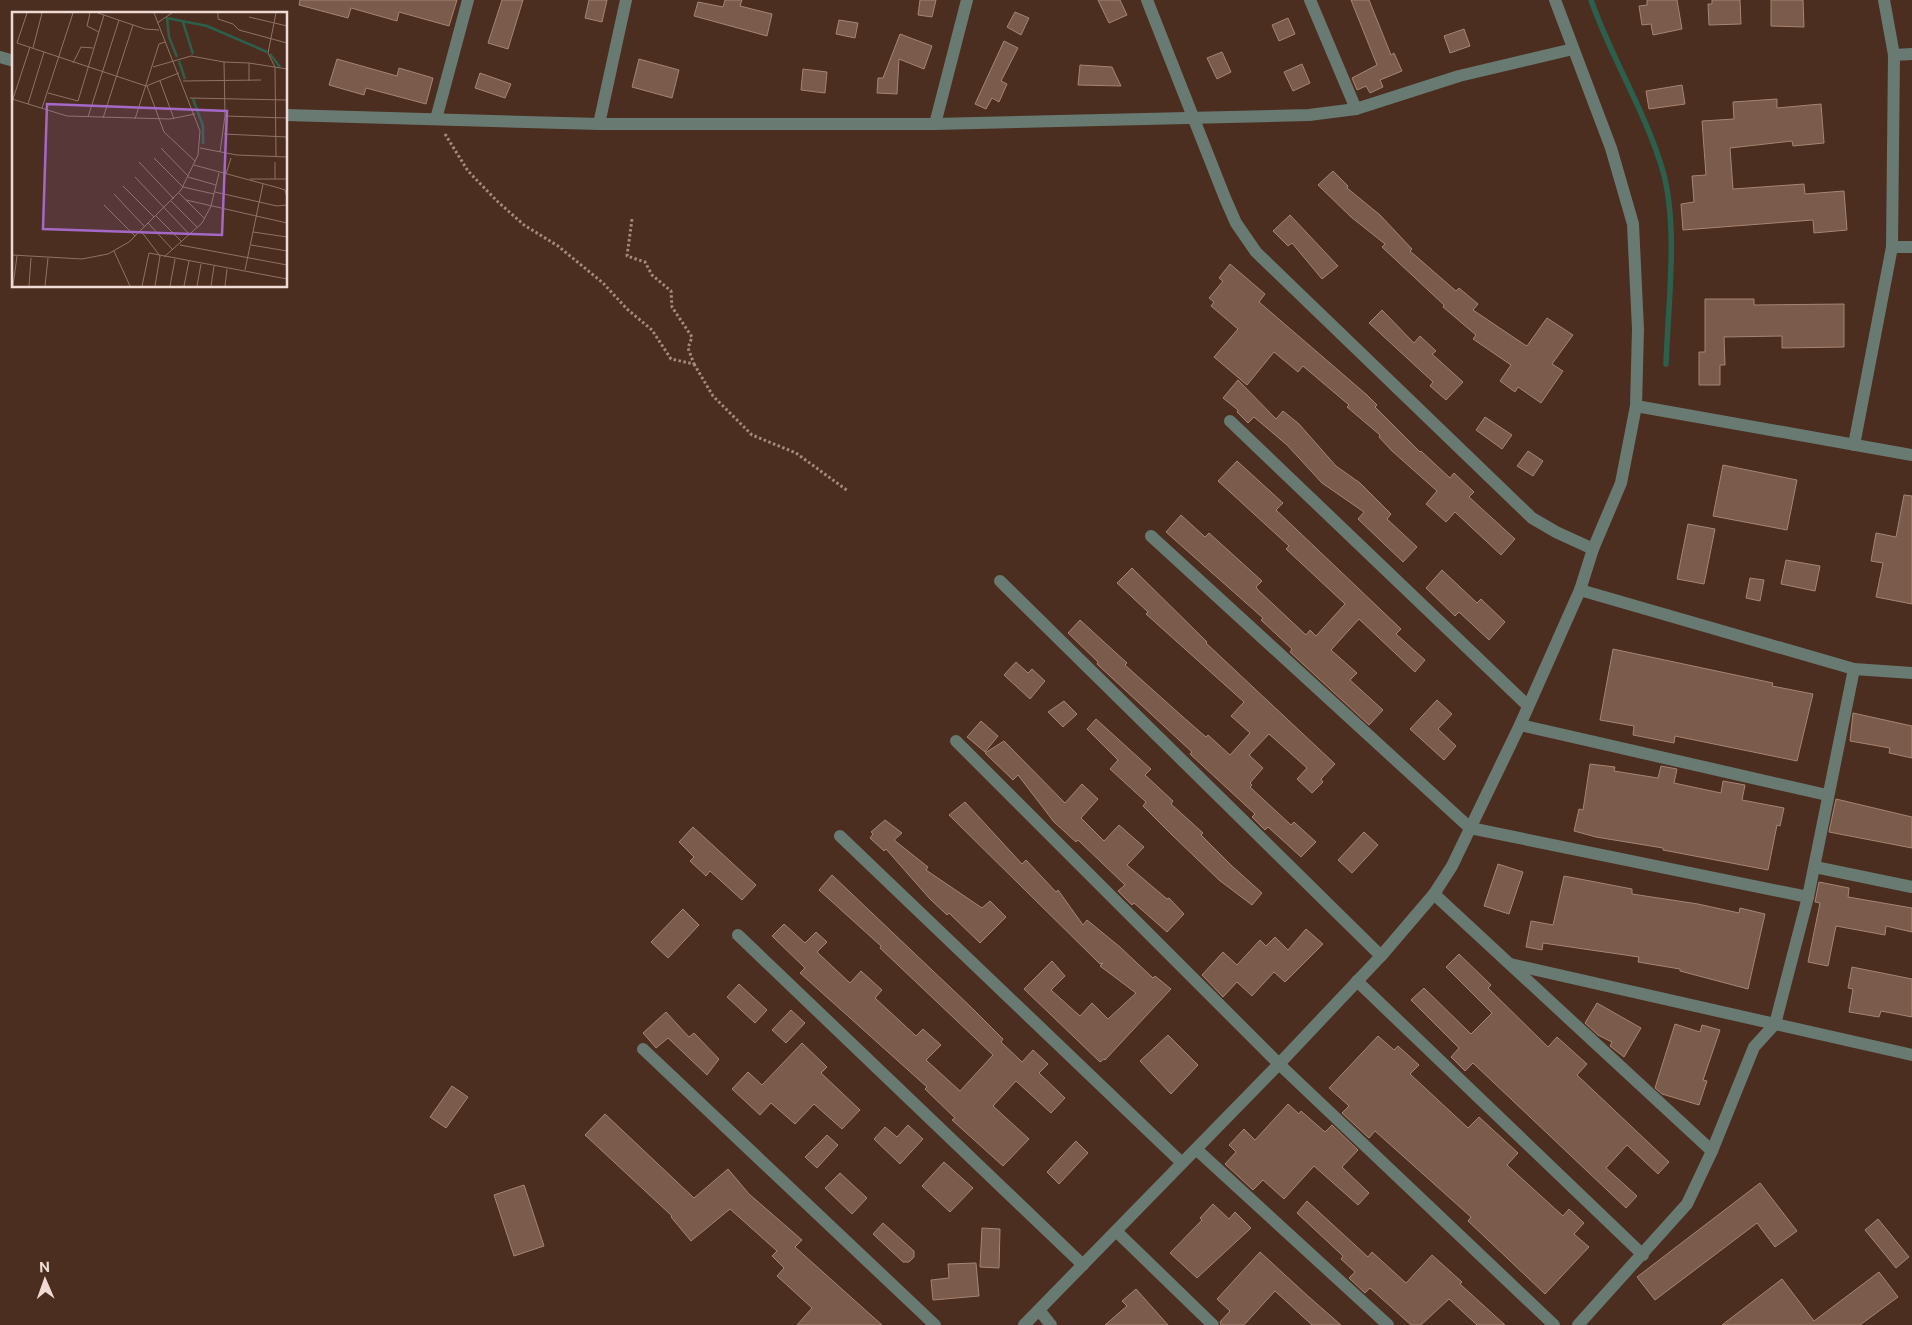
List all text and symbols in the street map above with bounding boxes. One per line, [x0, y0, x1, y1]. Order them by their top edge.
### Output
inset map [12, 12, 288, 288]
north arrow [20, 1255, 70, 1305]
text: N [39, 1259, 50, 1275]

